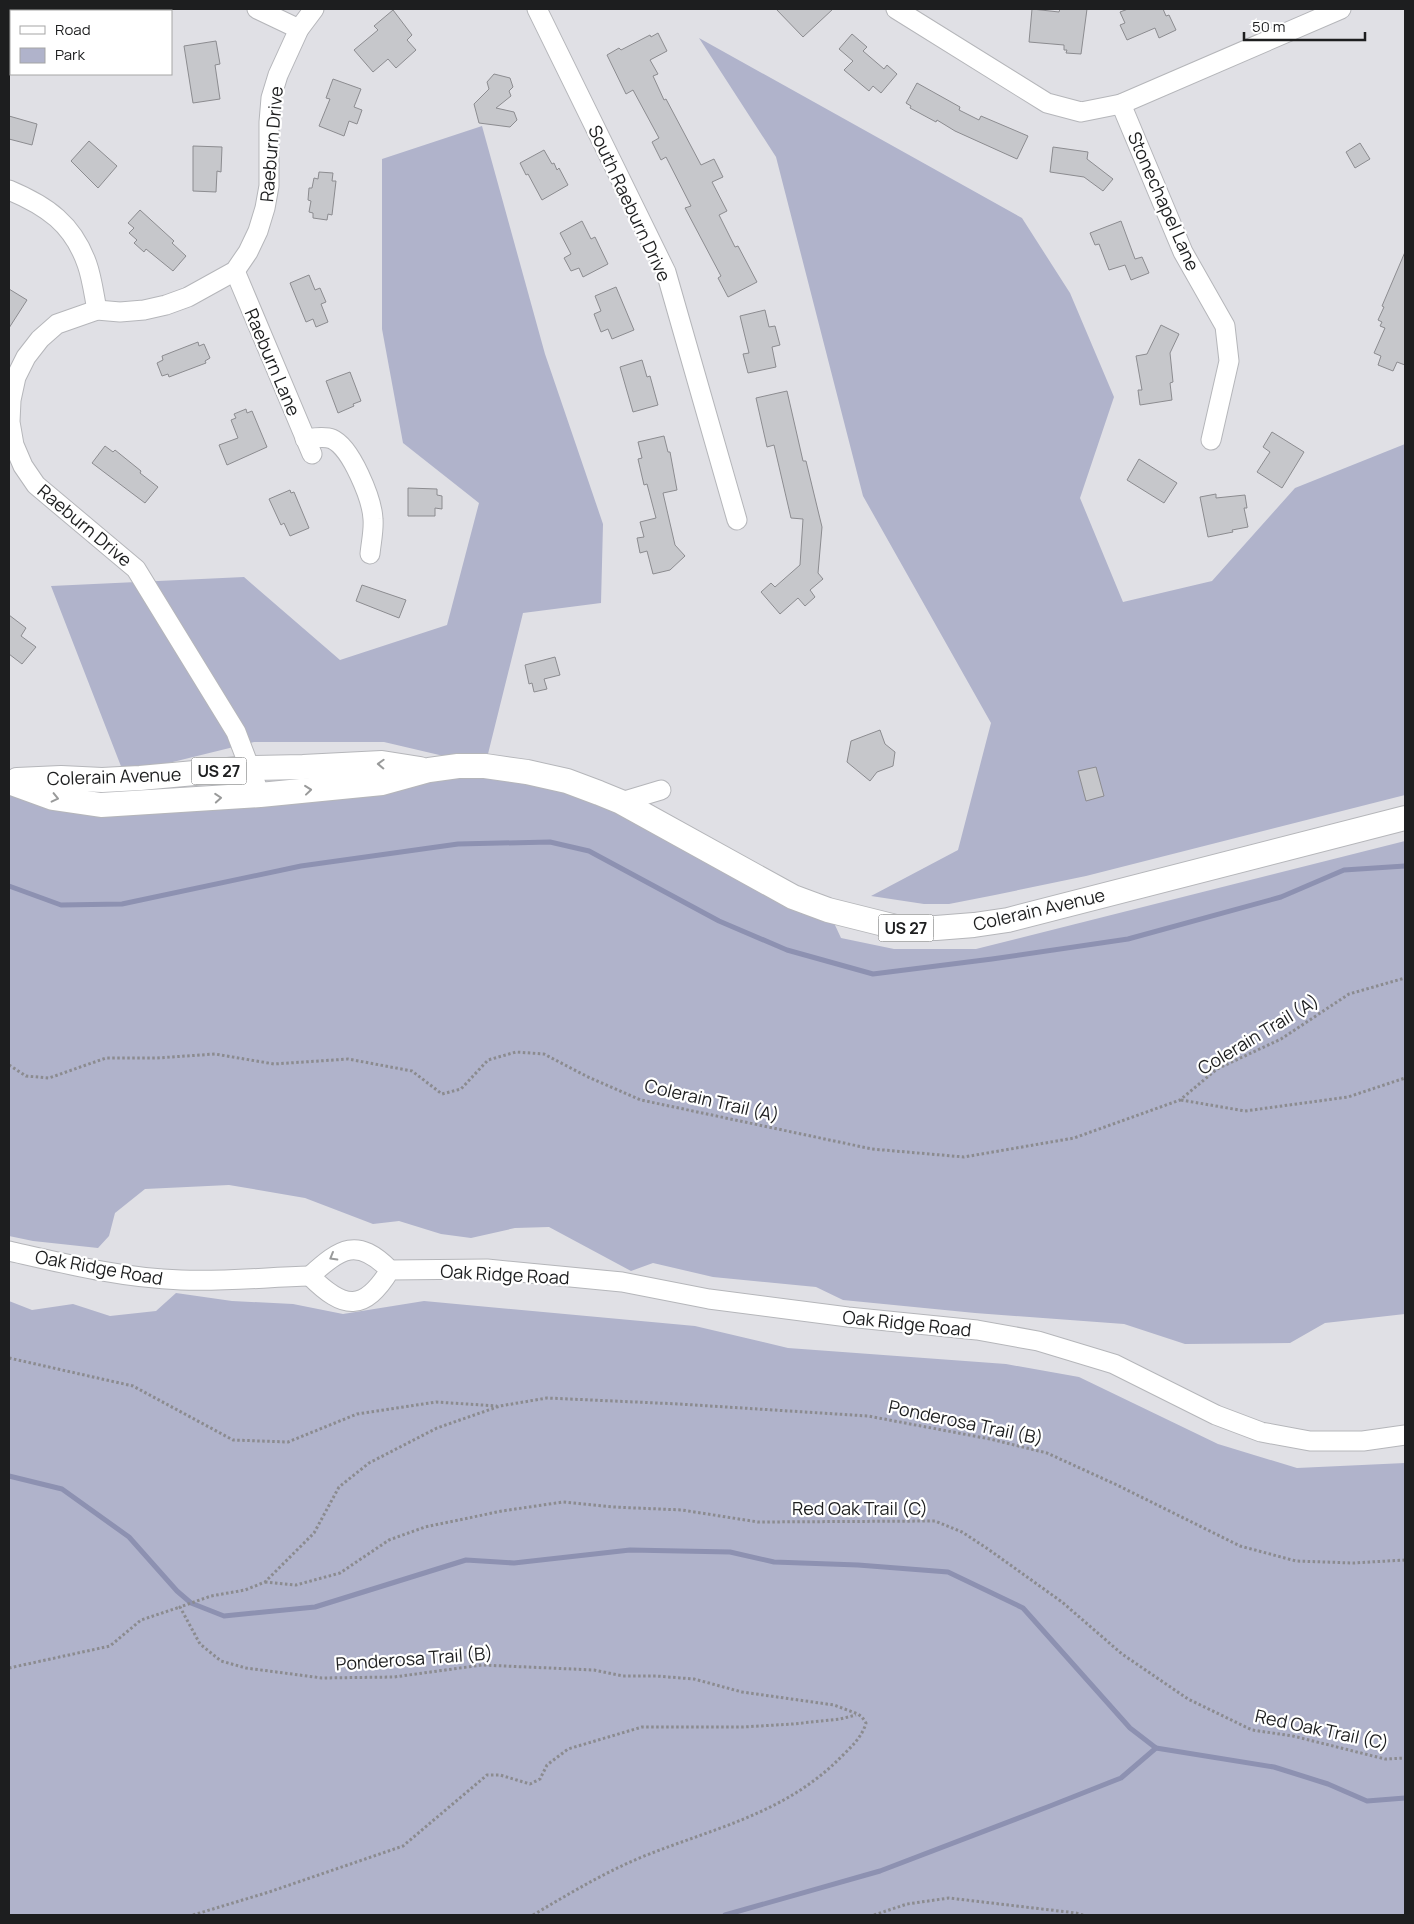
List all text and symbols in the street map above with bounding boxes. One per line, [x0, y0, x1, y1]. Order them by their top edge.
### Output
legend [10, 10, 172, 75]
scale bar [1244, 10, 1365, 42]
text: 50 m [1252, 16, 1286, 37]
text: Road [55, 19, 91, 40]
text: Park [55, 44, 85, 65]
street label: Raeburn Drive [254, 85, 288, 203]
street label: South Raeburn Drive [583, 121, 677, 285]
street label: Stonechapel Lane [1123, 128, 1205, 274]
street label: Raeburn Lane [240, 305, 306, 419]
street label: Raeburn Drive [33, 478, 137, 572]
road number: US 27 [192, 758, 246, 784]
one-way arrow [376, 758, 384, 769]
street label: Colerain Avenue [46, 762, 182, 790]
one-way arrow [304, 785, 312, 796]
one-way arrow [50, 792, 59, 803]
one-way arrow [214, 793, 222, 804]
street label: Colerain Avenue [971, 882, 1107, 936]
road number: US 27 [878, 914, 934, 941]
street label: Colerain Trail (A) [1193, 988, 1323, 1080]
street label: Colerain Trail (A) [642, 1073, 782, 1127]
street label: Oak Ridge Road [33, 1244, 165, 1290]
one-way arrow [329, 1251, 338, 1261]
street label: Oak Ridge Road [440, 1259, 570, 1289]
street label: Oak Ridge Road [841, 1304, 973, 1342]
street label: Ponderosa Trail (B) [886, 1394, 1046, 1450]
street label: Red Oak Trail (C) [792, 1496, 928, 1520]
street label: Ponderosa Trail (B) [335, 1641, 493, 1675]
street label: Red Oak Trail (C) [1253, 1703, 1391, 1755]

